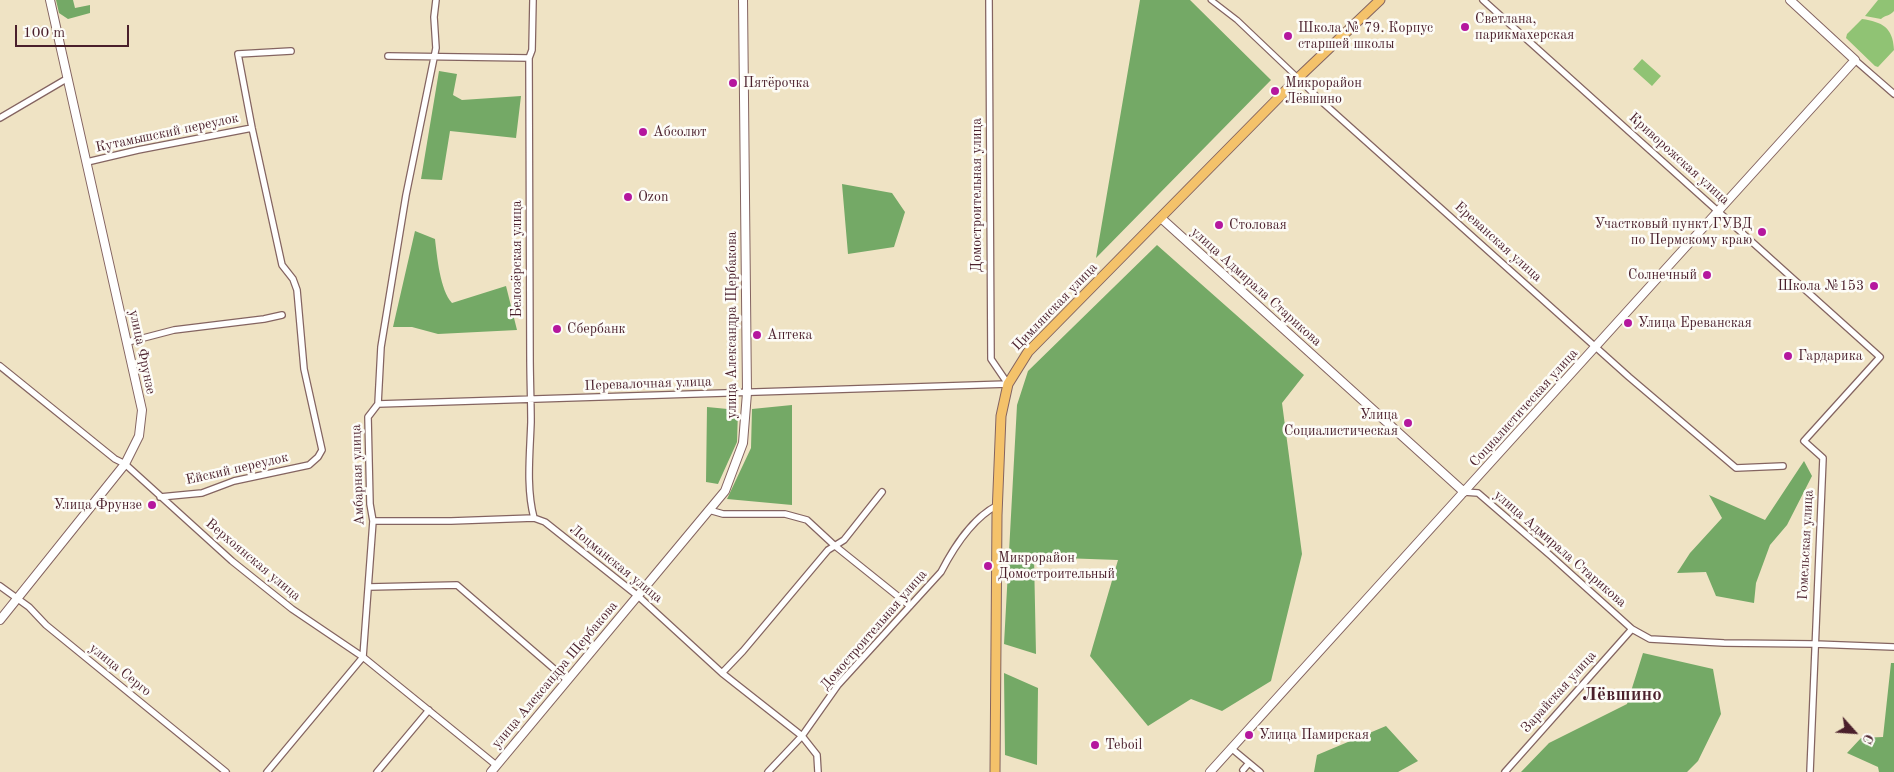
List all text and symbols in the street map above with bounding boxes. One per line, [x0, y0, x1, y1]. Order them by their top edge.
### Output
place label: Светлана, парикмахерская [1475, 11, 1574, 44]
scale bar [18, 15, 131, 47]
place label: Школа № 79. Корпус старшей школы [1298, 20, 1433, 52]
marker: Светлана, парикмахерская [1459, 21, 1471, 33]
text: 100 m [23, 26, 65, 41]
marker: Школа № 79. Корпус старшей школы [1282, 30, 1294, 42]
place label: Пятёрочка [743, 75, 809, 91]
place label: Микрорайон Лёвшино [1285, 75, 1362, 108]
marker: Пятёрочка [727, 77, 739, 89]
marker: Микрорайон Лёвшино [1269, 85, 1281, 97]
street label: Криворожская улица [1625, 109, 1733, 209]
street label: Кутамышский переулок [94, 110, 240, 156]
street label: Домостроительная улица [969, 118, 985, 272]
place label: Абсолют [653, 124, 707, 140]
marker: Абсолют [637, 126, 649, 138]
place label: Ozon [638, 189, 668, 205]
marker: Ozon [622, 191, 634, 203]
street label: Ереванская улица [1451, 198, 1545, 286]
street label: Белозёрская улица [509, 200, 525, 318]
place label: Участковый пункт ГУВД по Пермскому краю [1595, 216, 1752, 248]
place label: Столовая [1229, 217, 1287, 233]
marker: Столовая [1213, 219, 1225, 231]
street label: улица Адмирала Старикова [1187, 224, 1325, 350]
marker: Участковый пункт ГУВД по Пермскому краю [1756, 226, 1768, 238]
street label: улица Александра Щербакова [724, 231, 740, 419]
street label: Цимлянская улица [1009, 259, 1101, 355]
place label: Солнечный [1628, 267, 1697, 283]
marker: Солнечный [1701, 269, 1713, 281]
place label: Школа №153 [1777, 278, 1864, 294]
marker: Школа №153 [1868, 280, 1880, 292]
street label: улица Фрунзе [125, 308, 159, 396]
place label: Улица Ереванская [1638, 315, 1752, 331]
marker: Улица Ереванская [1622, 317, 1634, 329]
place label: Сбербанк [567, 321, 626, 337]
marker: Сбербанк [551, 323, 563, 335]
place label: Аптека [767, 327, 812, 343]
marker: Аптека [751, 329, 763, 341]
street label: Социалистическая улица [1466, 345, 1582, 471]
place label: Гардарика [1798, 348, 1863, 364]
marker: Гардарика [1782, 350, 1794, 362]
street label: Перевалочная улица [584, 373, 712, 395]
place label: Улица Социалистическая [1284, 407, 1398, 440]
marker: Улица Социалистическая [1402, 417, 1414, 429]
street label: Амбарная улица [348, 424, 368, 526]
street label: Ейский переулок [184, 449, 290, 489]
street label: улица Адмирала Старикова [1490, 487, 1630, 611]
street label: Гомельская улица [1795, 490, 1817, 600]
place label: Улица Фрунзе [54, 497, 142, 513]
marker: Улица Фрунзе [146, 499, 158, 511]
street label: Верхоянская улица [202, 515, 304, 605]
street label: Лоцманская улица [566, 521, 666, 607]
place label: Микрорайон Домостроительный [998, 550, 1115, 582]
marker: Микрорайон Домостроительный [982, 560, 994, 572]
street label: Домостроительная улица [817, 566, 931, 694]
street label: улица Александра Щербакова [488, 598, 622, 752]
street label: улица Серго [86, 640, 154, 700]
street label: Зарайская улица [1518, 648, 1600, 736]
district label: Лёвшино [1582, 684, 1662, 706]
north arrow [1829, 707, 1879, 757]
place label: Улица Памирская [1259, 727, 1369, 743]
marker: Улица Памирская [1243, 729, 1255, 741]
text: С [1859, 731, 1876, 746]
place label: Teboil [1105, 737, 1142, 753]
marker: Teboil [1089, 739, 1101, 751]

